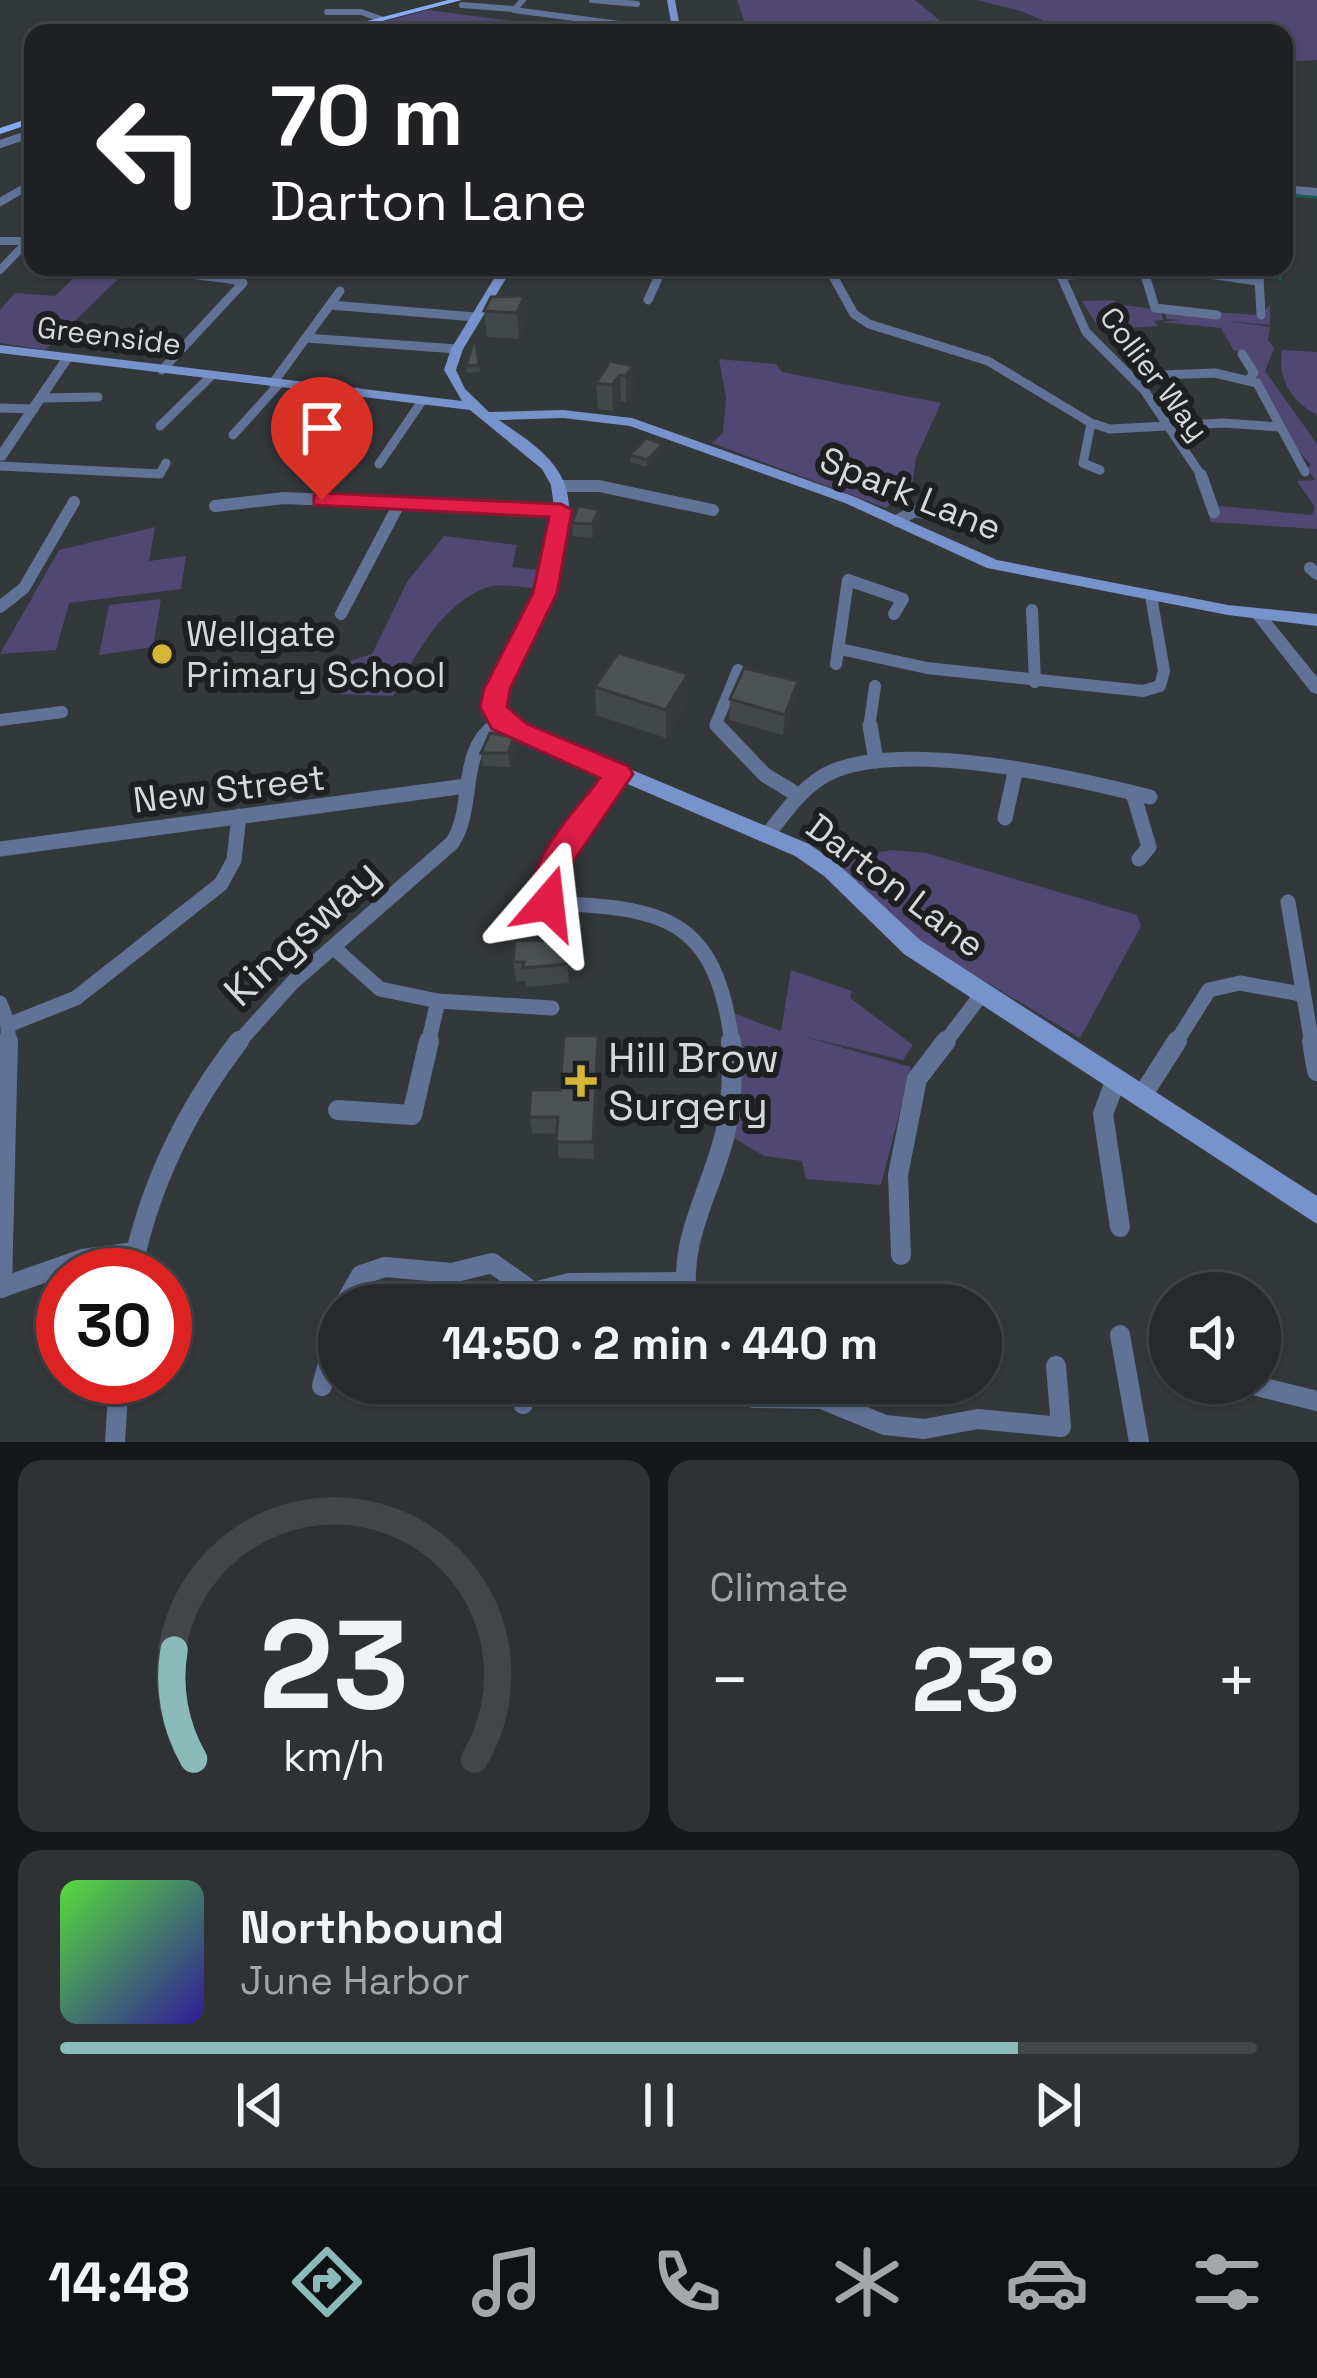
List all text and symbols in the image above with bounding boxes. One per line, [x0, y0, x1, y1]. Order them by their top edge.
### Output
text: 70 m [270, 62, 464, 170]
icon: left [72, 72, 228, 228]
text: Darton Lane [270, 167, 587, 236]
street label: Collier Way [1091, 299, 1217, 448]
street label: Greenside [35, 307, 183, 364]
pin [271, 377, 373, 500]
icon: arrive [289, 395, 355, 461]
street label: Spark Lane [813, 437, 1008, 551]
place label: Wellgate Primary School [186, 611, 446, 698]
marker: Wellgate Primary School [149, 641, 175, 667]
street label: New Street [131, 754, 328, 824]
street label: Darton Lane [797, 804, 994, 968]
position arrow [485, 840, 611, 966]
street label: Kingsway [213, 847, 390, 1018]
place label: Hill Brow Surgery [608, 1031, 779, 1132]
marker: Hill Brow Surgery [565, 1065, 597, 1097]
speed limit sign: 30 [36, 1248, 192, 1404]
map controls [1149, 1272, 1281, 1404]
button: sound [1149, 1272, 1281, 1404]
text: 14:50 · 2 min · 440 m [442, 1315, 878, 1372]
text: Climate [710, 1563, 849, 1612]
text: 23 [259, 1585, 409, 1744]
text: 23° [911, 1622, 1055, 1737]
text: − [710, 1638, 750, 1722]
text: + [1216, 1638, 1257, 1722]
text: km/h [283, 1729, 385, 1784]
text: Northbound [240, 1899, 504, 1956]
text: June Harbor [240, 1956, 470, 2005]
icon: previous [227, 2072, 293, 2138]
icon: pause [626, 2072, 692, 2138]
icon: next [1025, 2072, 1091, 2138]
icon: directions [285, 2240, 369, 2324]
icon: music [465, 2240, 549, 2324]
icon: phone [645, 2240, 729, 2324]
icon: climate [825, 2240, 909, 2324]
icon: car [1005, 2240, 1089, 2324]
icon: filters [1185, 2240, 1269, 2324]
text: 14:48 [48, 2248, 190, 2317]

